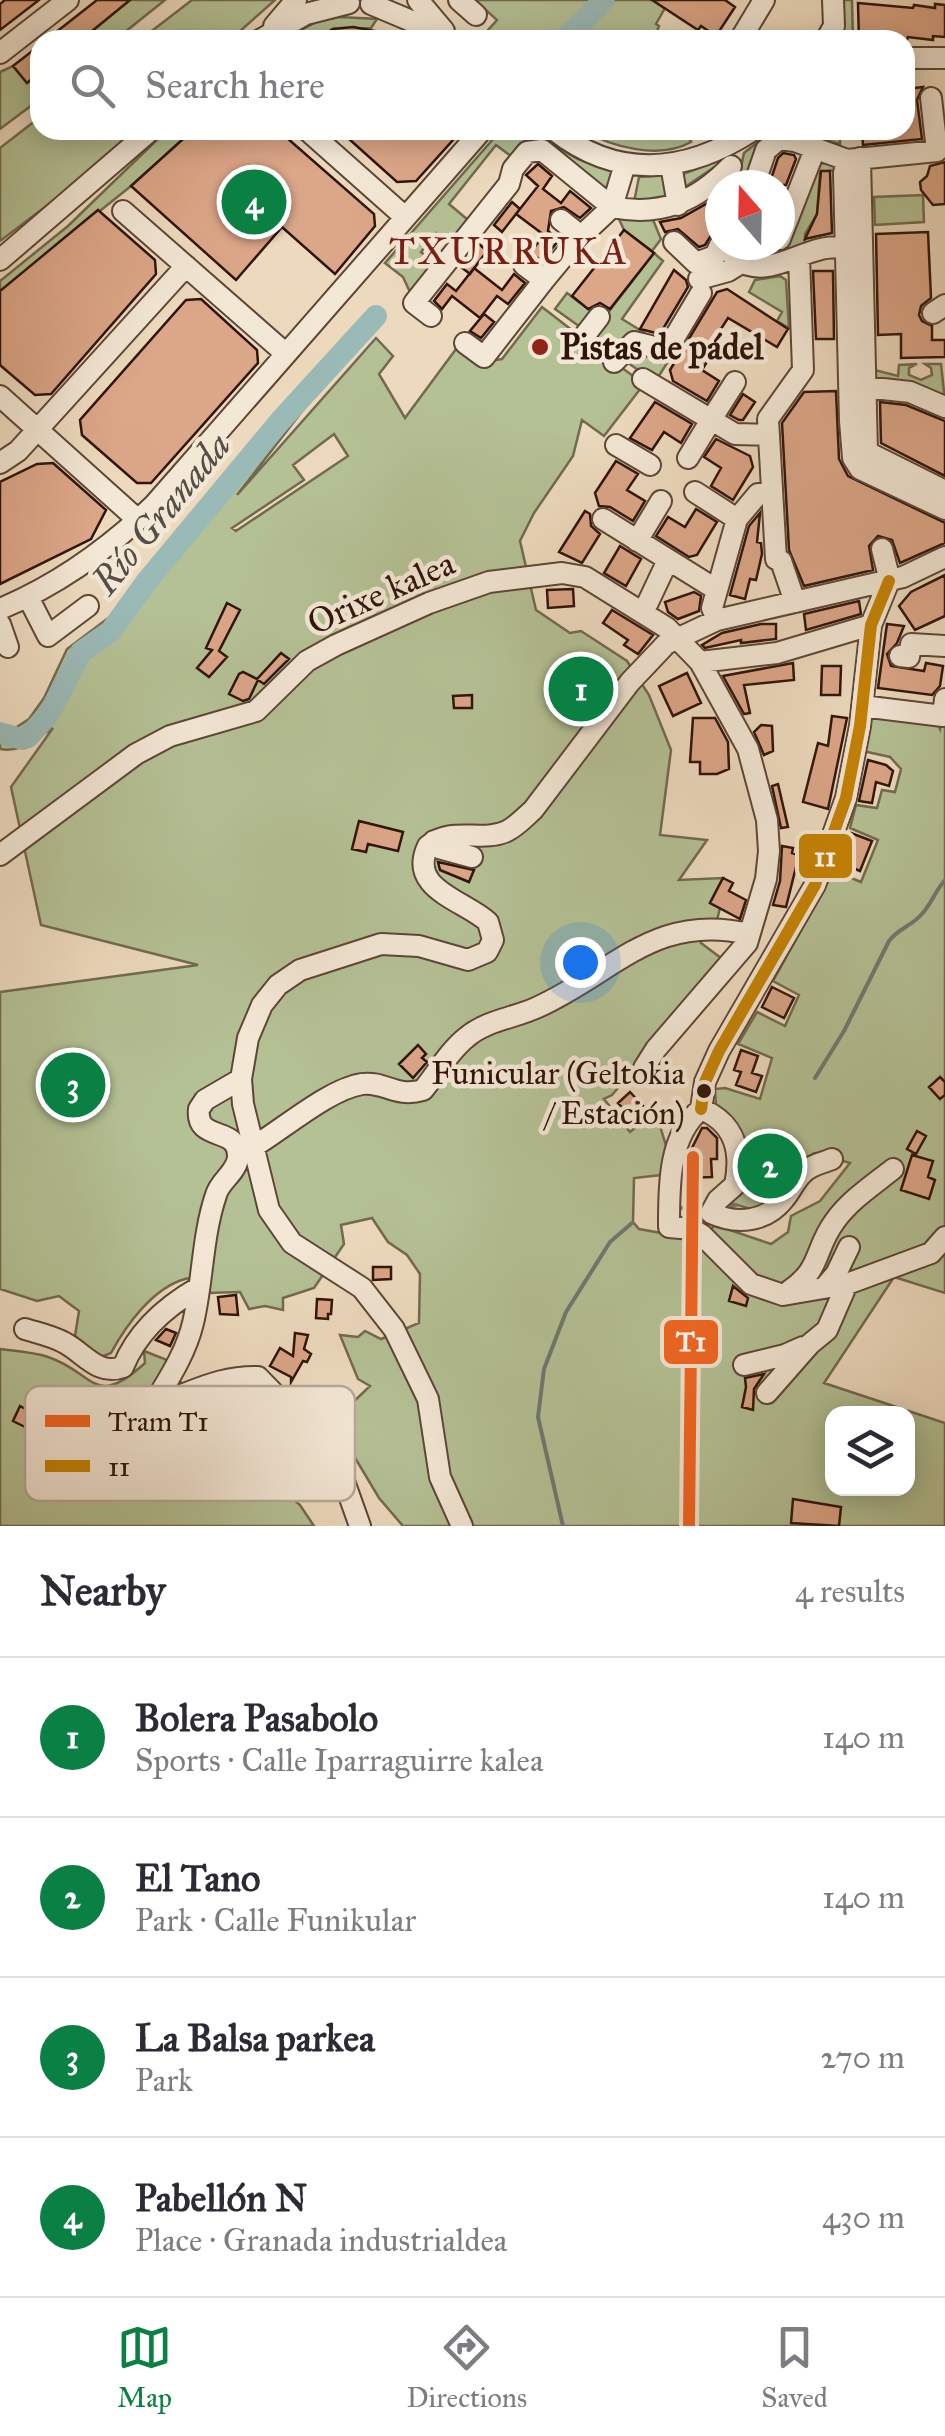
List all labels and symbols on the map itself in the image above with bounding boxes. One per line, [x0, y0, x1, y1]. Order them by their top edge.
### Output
pin: 4 [222, 164, 286, 240]
north arrow [705, 170, 795, 260]
district label: TXURRUKA [389, 228, 629, 274]
place label: Pistas de pádel [560, 326, 764, 369]
marker: Pistas de pádel [529, 336, 551, 358]
water label: Río Granada [81, 423, 240, 605]
street label: Orixe kalea [301, 541, 461, 644]
pin: 1 [548, 652, 614, 726]
line badge: 11 [797, 832, 854, 880]
text: 11 [814, 839, 836, 874]
your location [555, 937, 606, 988]
pin: 3 [40, 1048, 106, 1122]
place label: Funicular (Geltokia / Estación) [431, 1054, 685, 1133]
marker: Funicular (Geltokia / Estación) [694, 1081, 714, 1101]
pin: 2 [738, 1128, 802, 1204]
line badge: T1 [662, 1318, 720, 1366]
text: T1 [676, 1324, 706, 1359]
legend [25, 1386, 355, 1501]
text: Tram T1 [108, 1404, 209, 1439]
text: 11 [108, 1449, 130, 1484]

